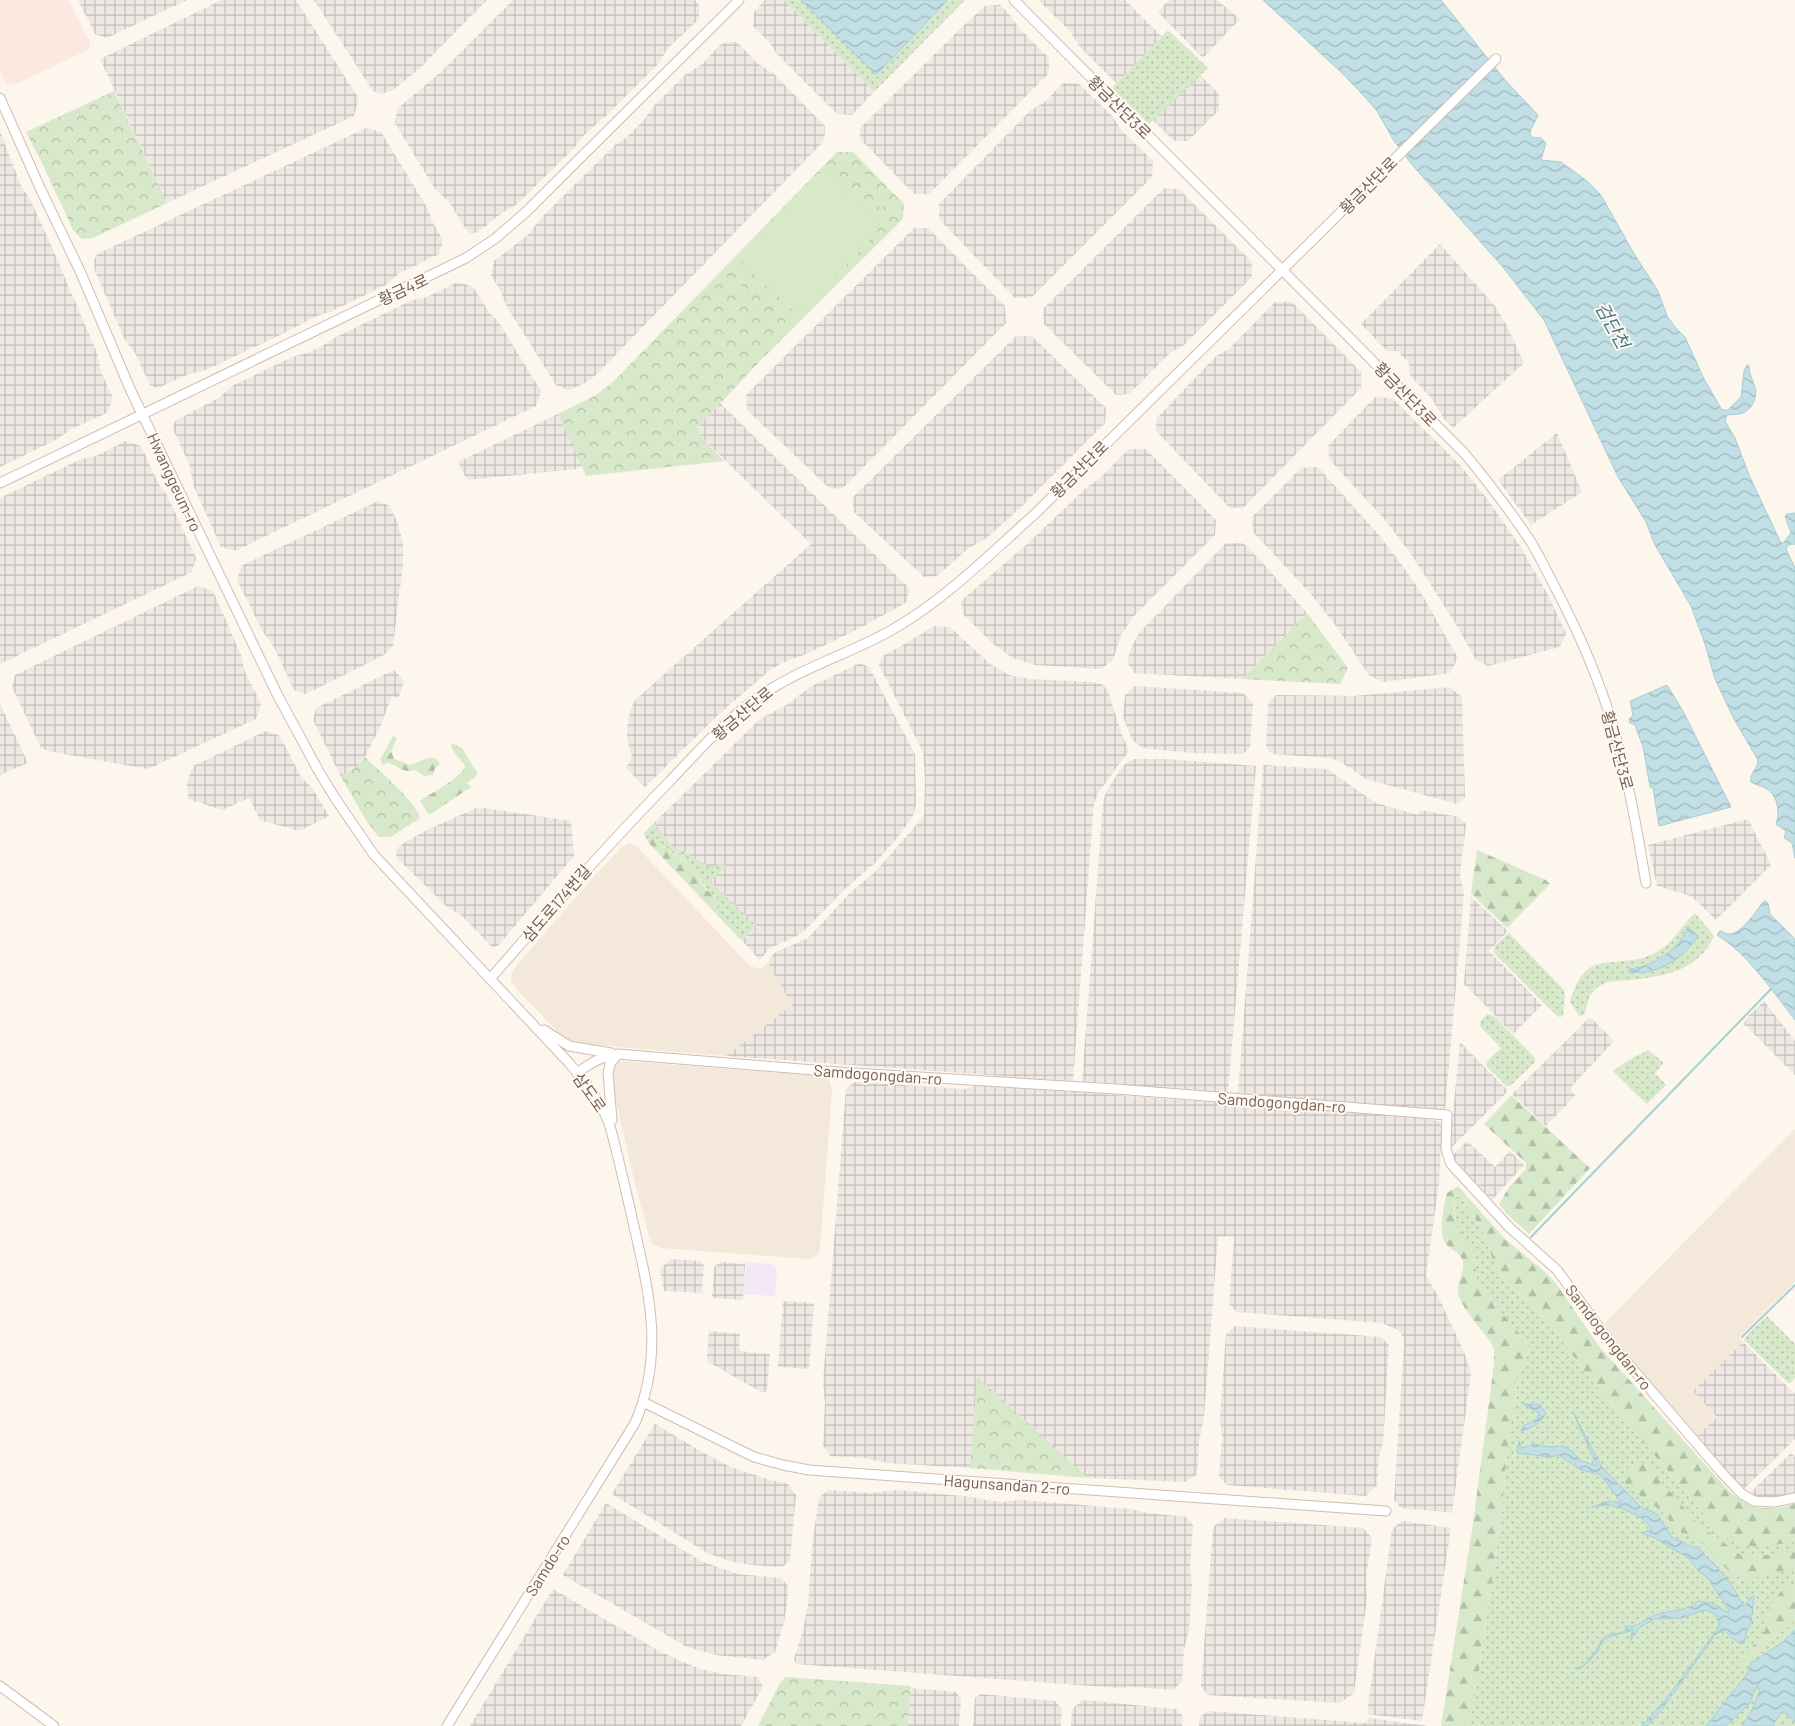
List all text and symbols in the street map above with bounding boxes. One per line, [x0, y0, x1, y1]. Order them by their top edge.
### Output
street label: 황금산단3로 [1084, 71, 1156, 143]
street label: 황금산단로 [1335, 152, 1401, 218]
street label: 황금4로 [375, 269, 431, 309]
water label: 검단천 [1591, 298, 1636, 354]
street label: 황금산단3로 [1371, 358, 1441, 430]
street label: Hwanggeum-ro [144, 430, 206, 534]
street label: 황금산단로 [1046, 436, 1112, 502]
street label: 황금산단로 [708, 682, 777, 744]
street label: 황금산단3로 [1598, 708, 1638, 792]
street label: 삼도로174번길 [517, 861, 595, 945]
street label: Samdogongdan-ro [813, 1060, 943, 1088]
street label: 삼도로 [570, 1068, 611, 1116]
street label: Samdogongdan-ro [1217, 1088, 1347, 1116]
street label: Samdogongdan-ro [1562, 1280, 1656, 1394]
street label: Hagunsandan 2-ro [943, 1470, 1071, 1498]
street label: Samdo-ro [521, 1531, 573, 1599]

